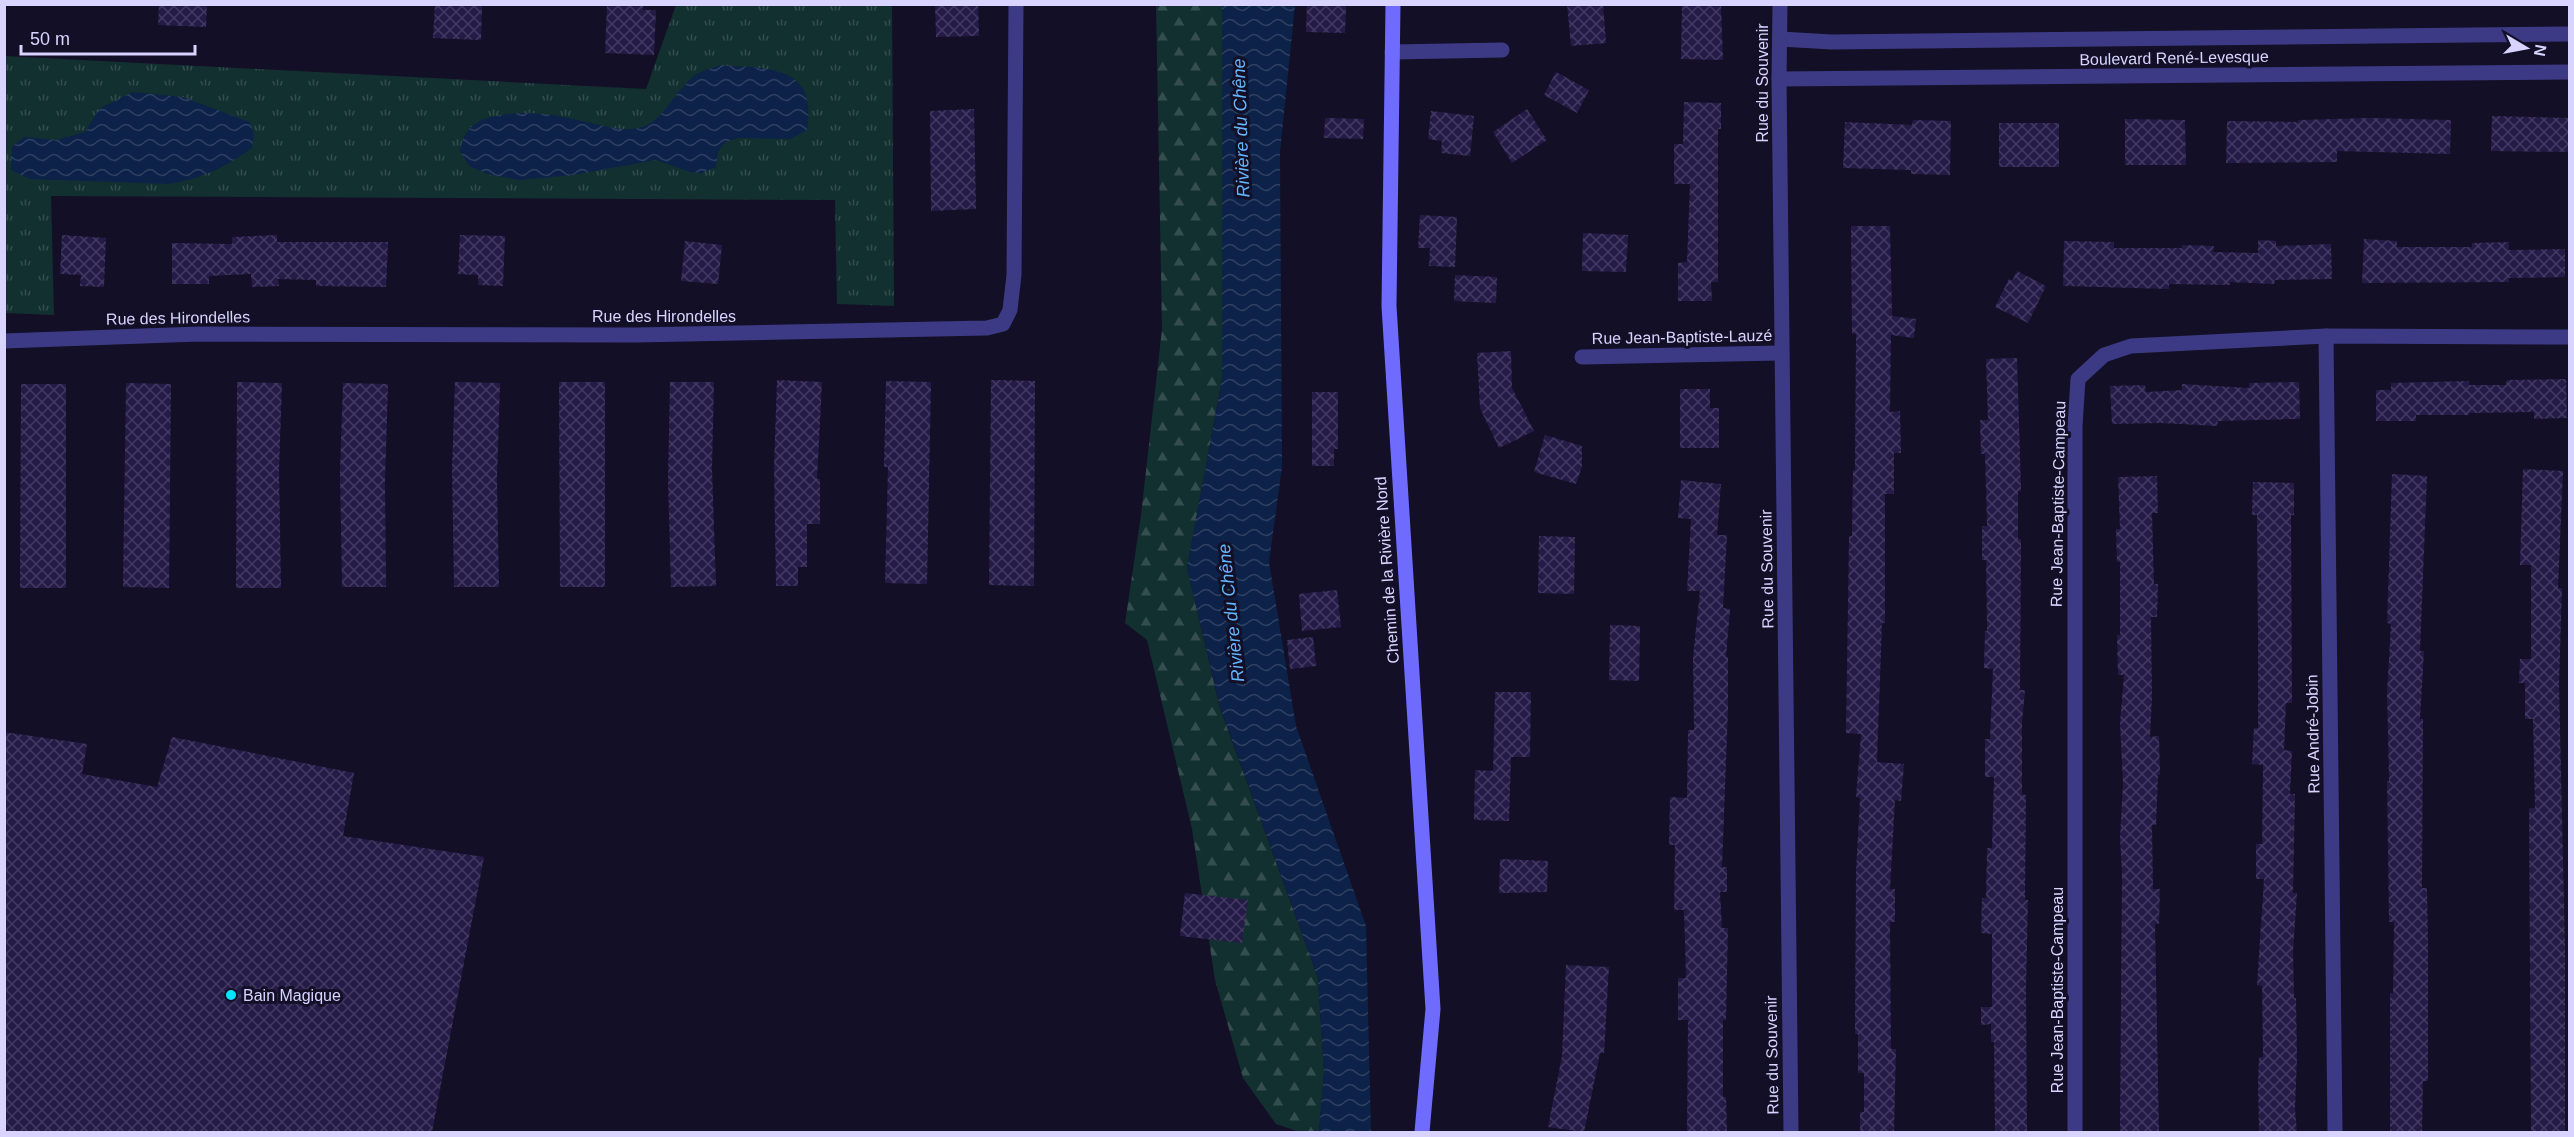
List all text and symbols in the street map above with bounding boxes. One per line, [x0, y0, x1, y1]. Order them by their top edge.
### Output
scale bar [21, 18, 195, 56]
north arrow [2496, 18, 2556, 78]
street label: Rue du Souvenir [1754, 23, 1771, 143]
text: 50 m [30, 29, 70, 49]
text: N [2531, 43, 2550, 58]
street label: Boulevard René-Levesque [2079, 48, 2269, 68]
water label: Rivière du Chêne [1229, 58, 1253, 198]
street label: Rue des Hirondelles [106, 308, 250, 328]
street label: Rue des Hirondelles [592, 308, 736, 325]
street label: Rue Jean-Baptiste-Lauzé [1592, 327, 1773, 347]
street label: Rue Jean-Baptiste-Campeau [2048, 401, 2068, 607]
street label: Chemin de la Rivière Nord [1372, 476, 1402, 664]
street label: Rue du Souvenir [1757, 509, 1777, 629]
water label: Rivière du Chêne [1214, 543, 1248, 683]
street label: Rue André-Jobin [2303, 674, 2323, 794]
street label: Rue Jean-Baptiste-Campeau [2049, 887, 2066, 1093]
place label: Bain Magique [243, 987, 341, 1004]
marker: Bain Magique [224, 988, 238, 1002]
street label: Rue du Souvenir [1762, 995, 1782, 1115]

